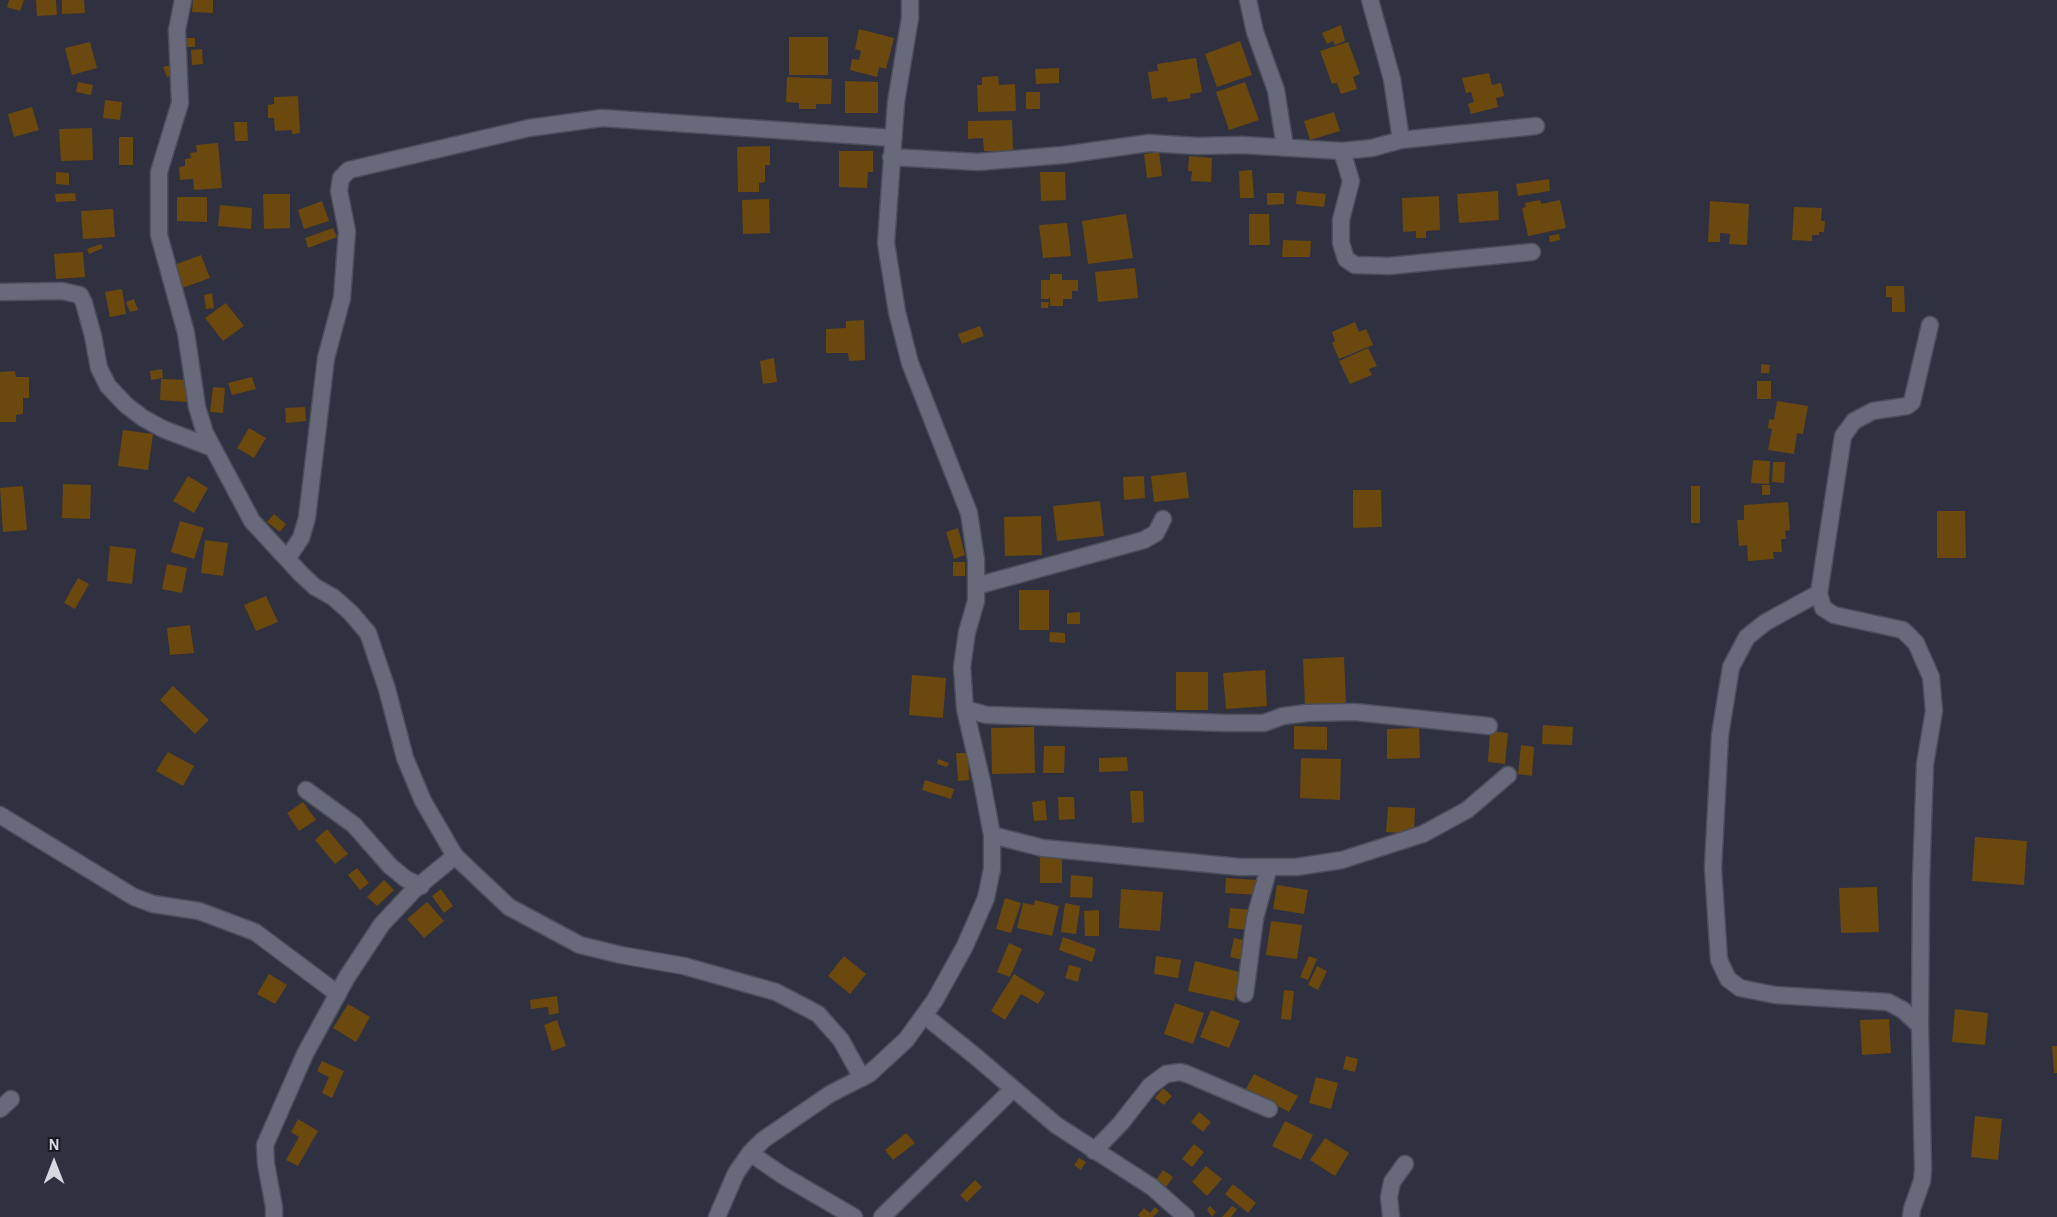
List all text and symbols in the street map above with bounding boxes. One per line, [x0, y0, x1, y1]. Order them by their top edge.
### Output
north arrow [24, 1133, 84, 1193]
text: N [48, 1137, 60, 1153]

